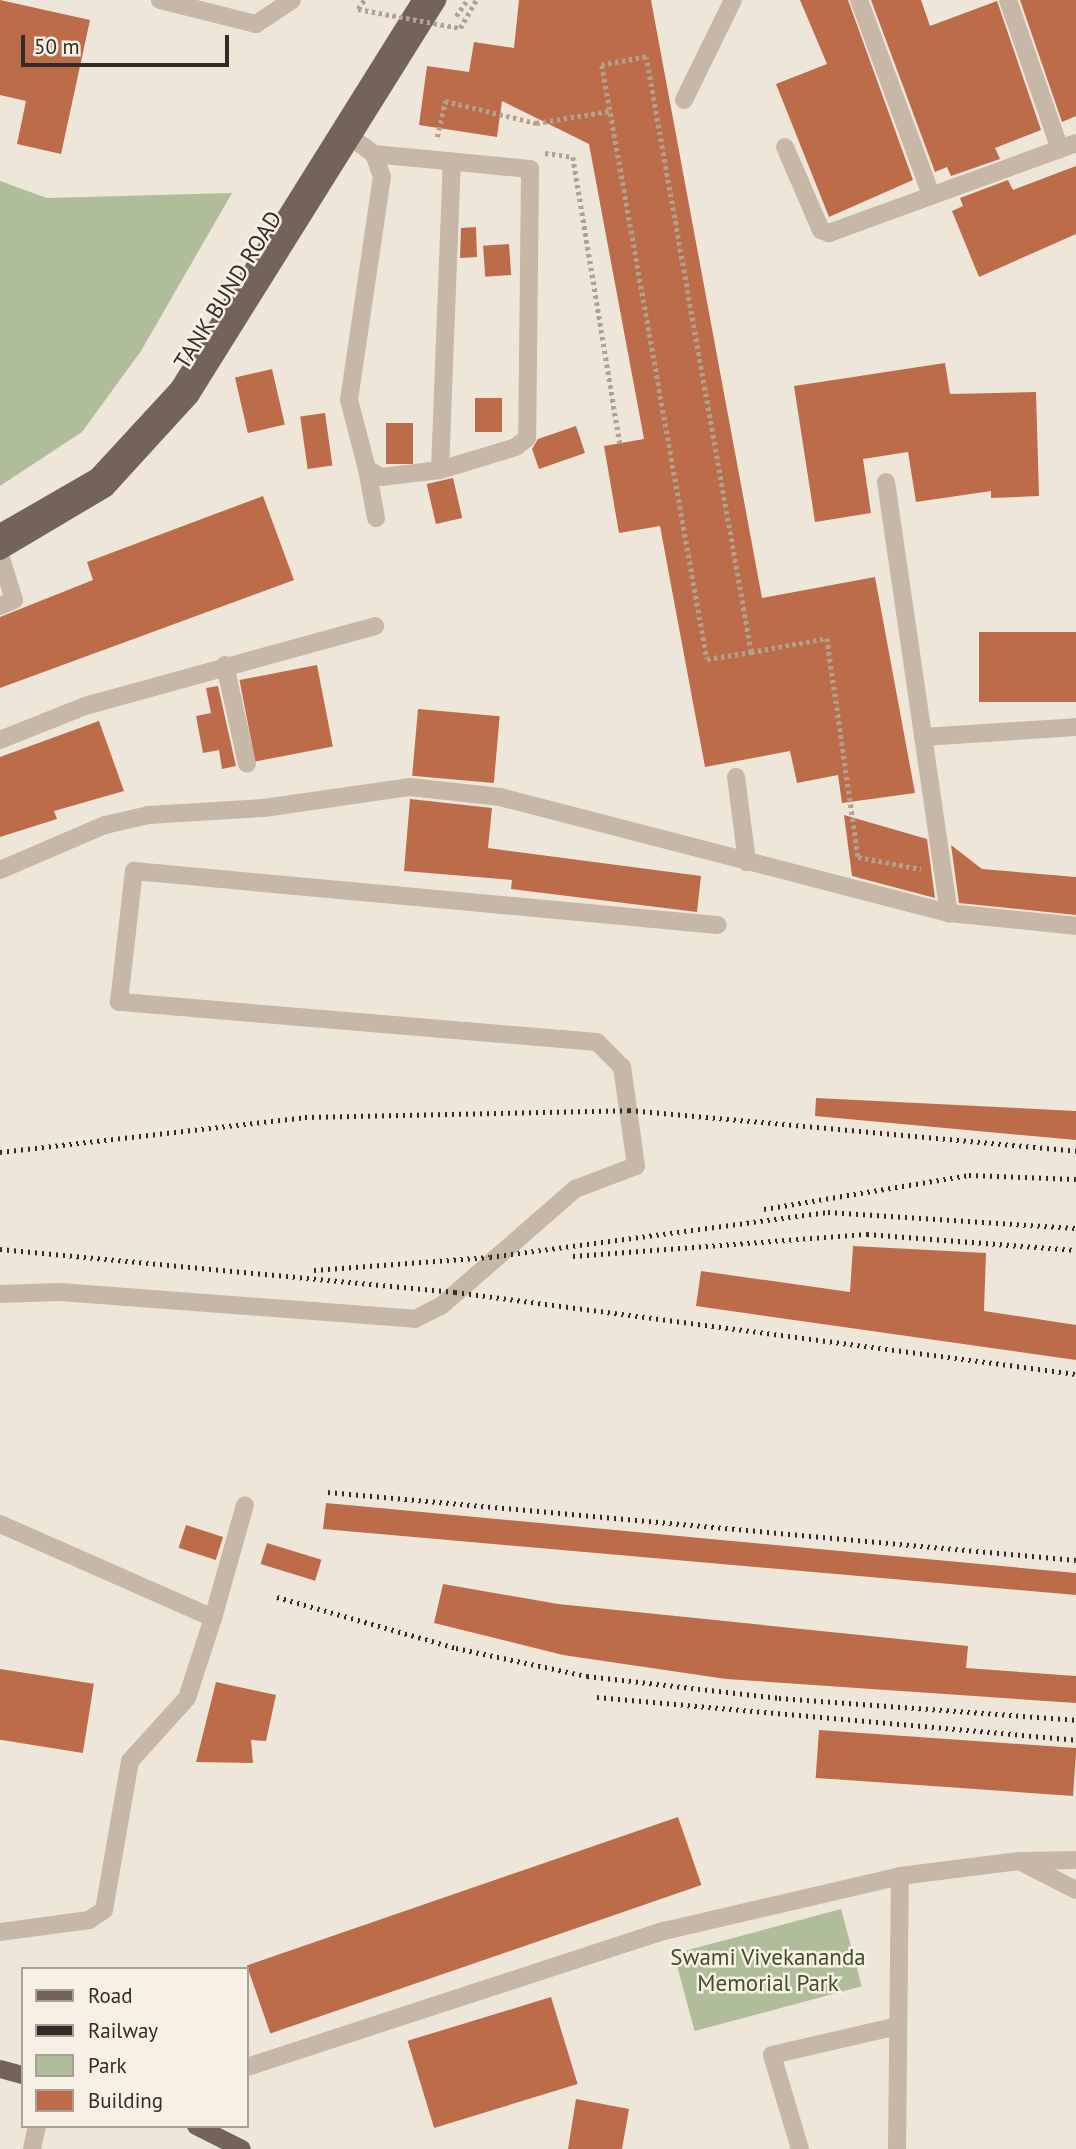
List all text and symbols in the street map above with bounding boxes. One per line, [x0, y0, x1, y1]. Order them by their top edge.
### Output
scale bar [24, 21, 233, 65]
text: 50 m [34, 33, 80, 60]
street label: TANK BUND ROAD [168, 206, 288, 374]
park label: Swami Vivekananda Memorial Park [670, 1943, 866, 1997]
legend [21, 1967, 248, 2128]
text: Road [88, 1982, 132, 2009]
text: Railway [88, 2017, 158, 2044]
text: Park [88, 2052, 127, 2079]
text: Building [88, 2087, 163, 2114]

